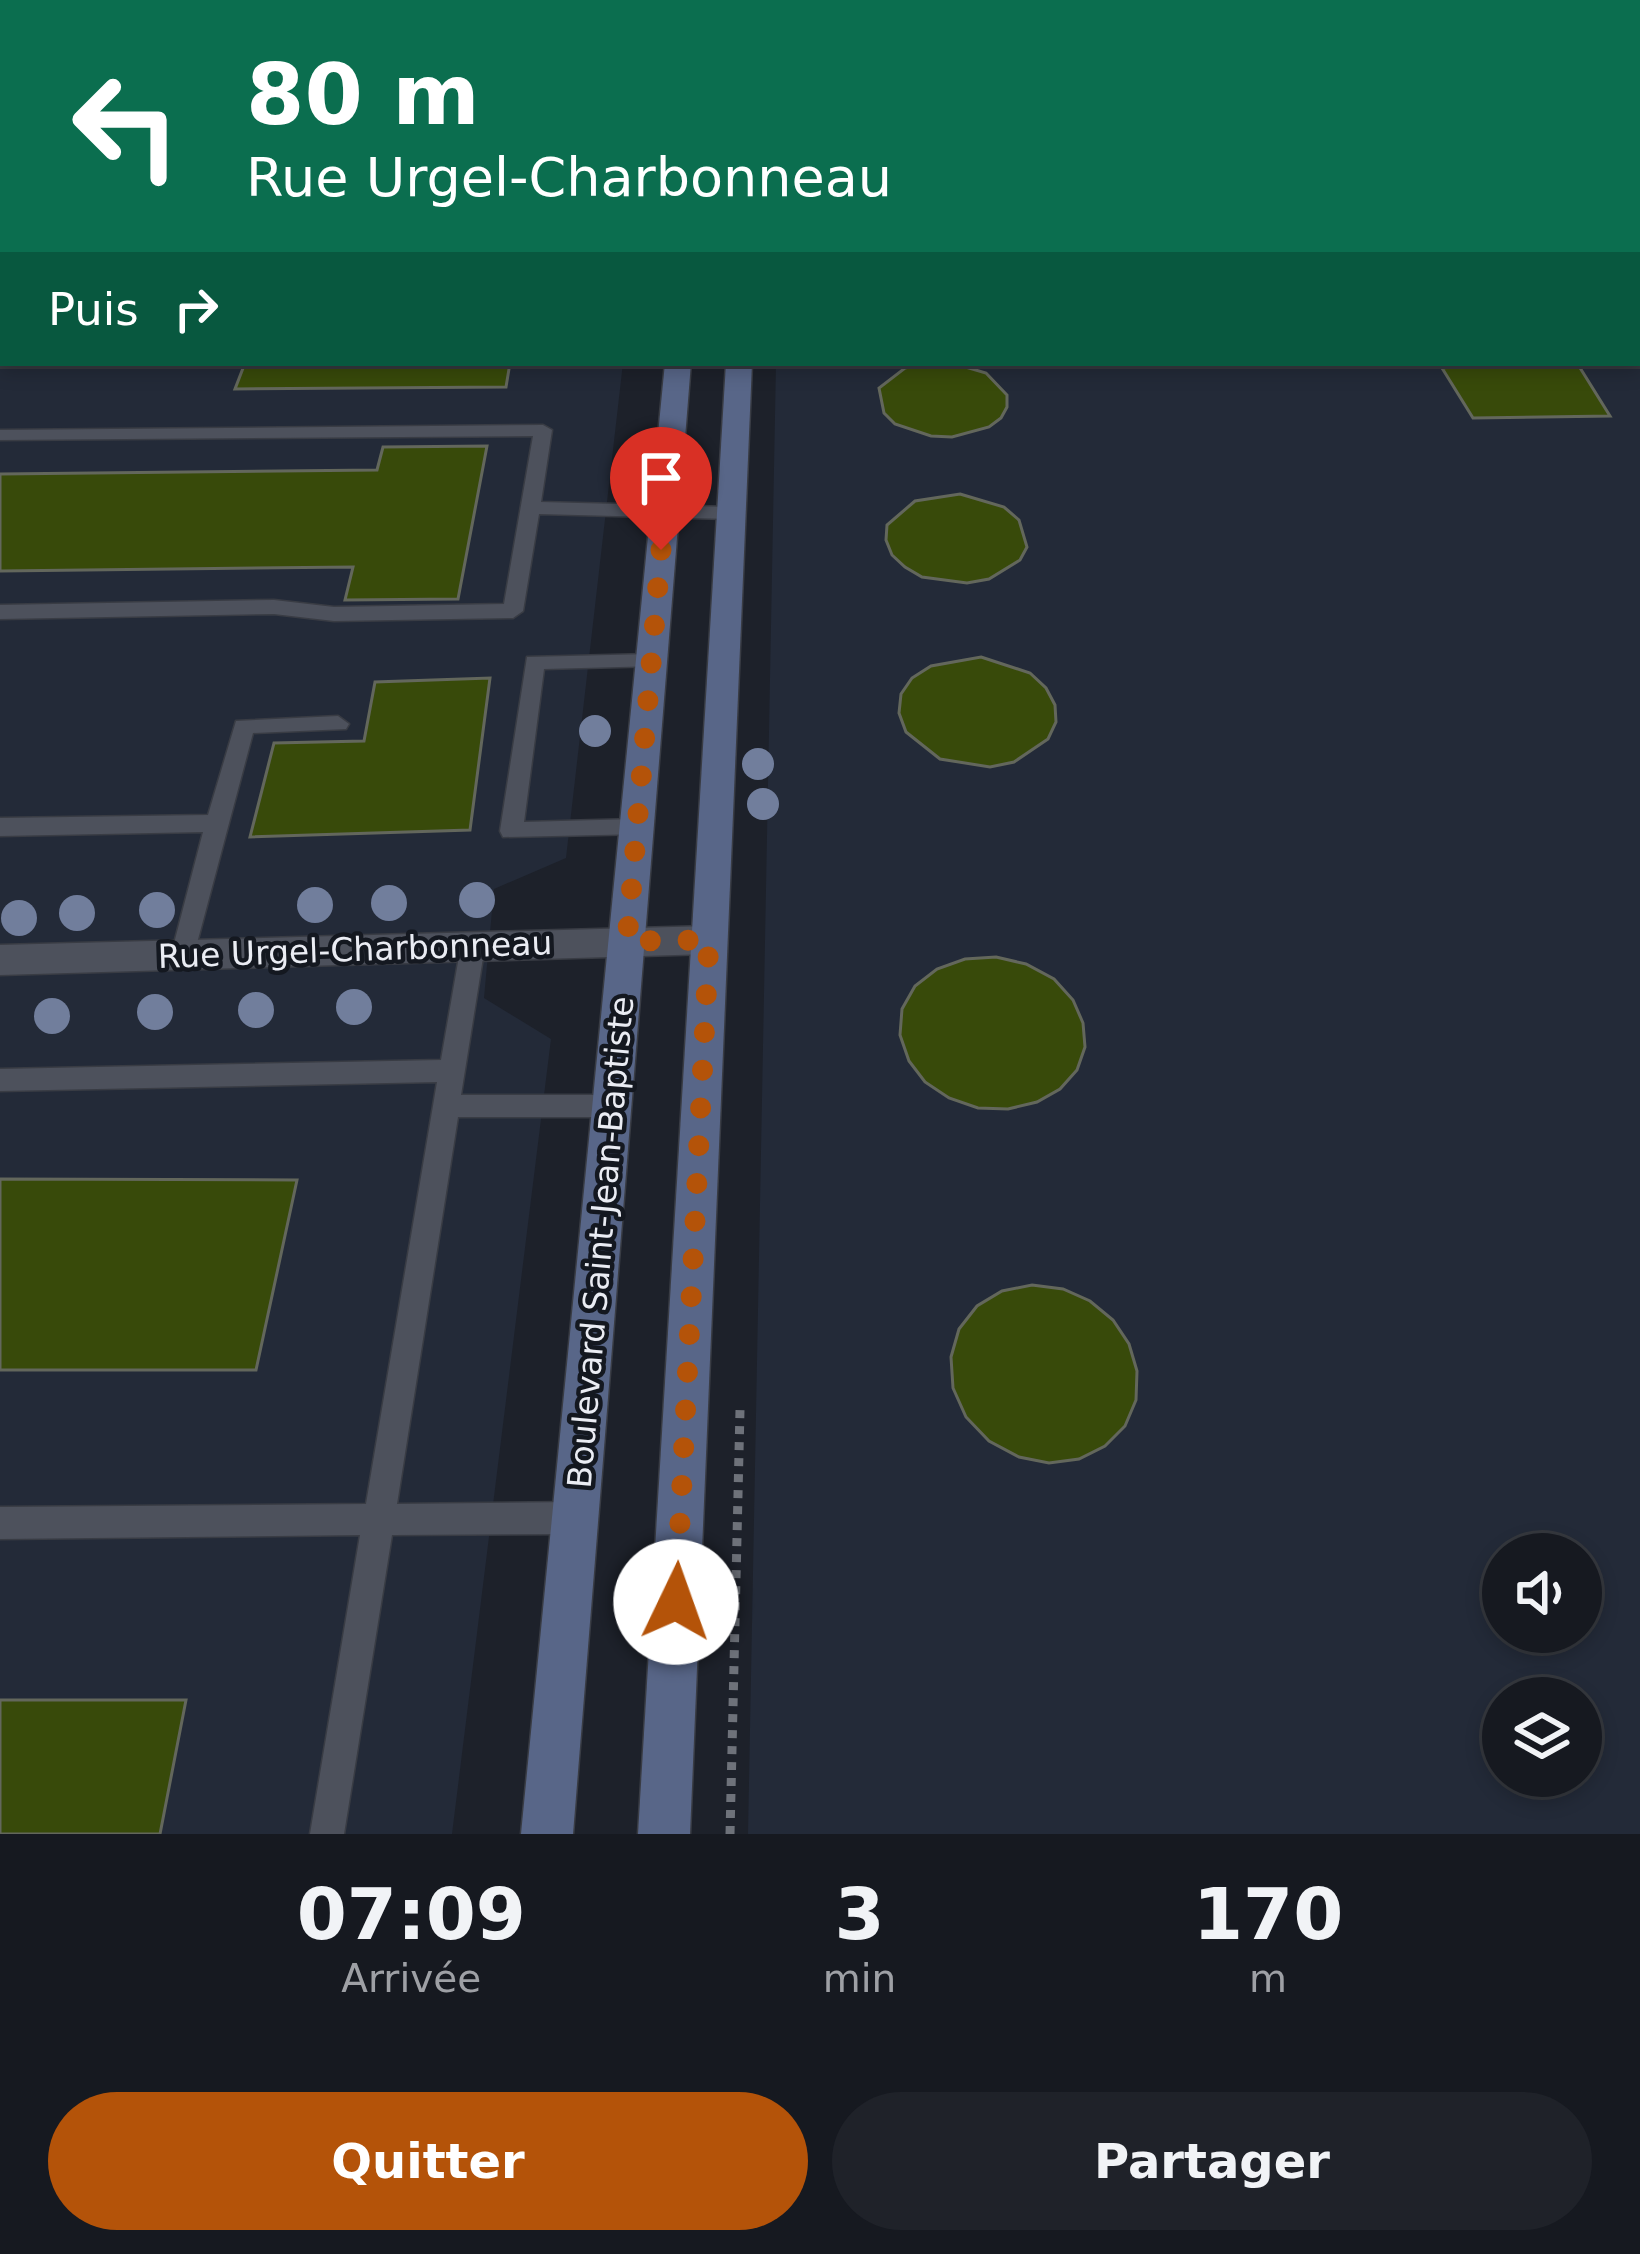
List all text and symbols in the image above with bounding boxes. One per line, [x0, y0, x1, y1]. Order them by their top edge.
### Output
text: 80 m [246, 46, 480, 144]
icon: left [48, 48, 204, 204]
text: Rue Urgel-Charbonneau [246, 146, 892, 209]
icon: right [163, 276, 229, 342]
text: Puis [48, 283, 139, 336]
pin [610, 427, 712, 550]
icon: arrive [628, 445, 694, 511]
street label: Rue Urgel-Charbonneau [157, 923, 553, 976]
street label: Boulevard Saint-Jean-Baptiste [560, 994, 641, 1490]
map controls [1482, 1533, 1602, 1797]
button: sound [1482, 1533, 1602, 1653]
position arrow [613, 1539, 739, 1665]
button: layers [1482, 1677, 1602, 1797]
text: 07:09 [297, 1872, 526, 1956]
text: 3 [834, 1872, 884, 1956]
text: 170 [1193, 1872, 1343, 1956]
text: Arrivée [341, 1956, 481, 2001]
text: min [823, 1956, 896, 2001]
text: m [1249, 1956, 1287, 2001]
button: Quitter [48, 2092, 808, 2230]
button: Partager [832, 2092, 1592, 2230]

